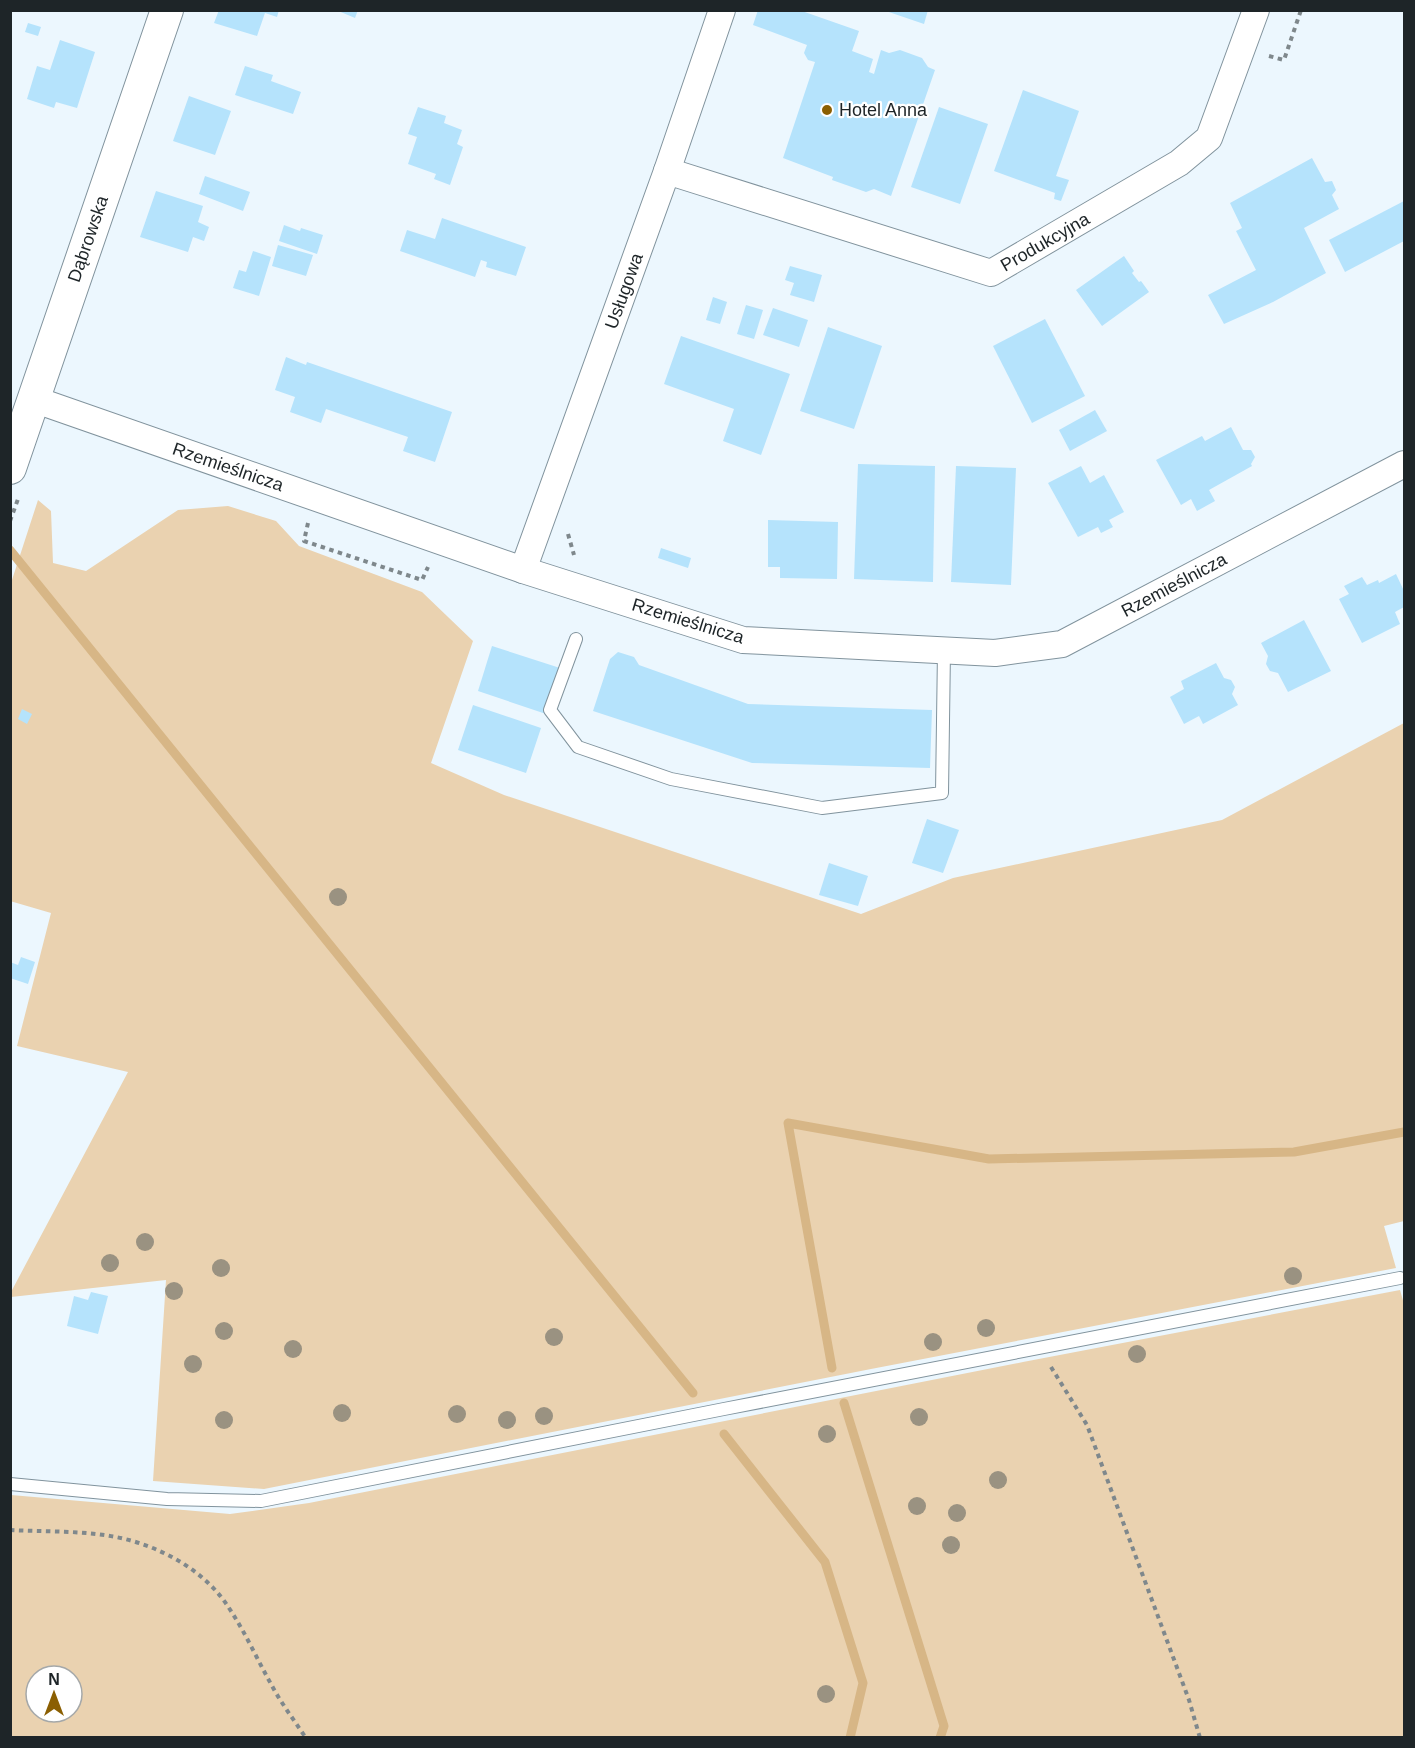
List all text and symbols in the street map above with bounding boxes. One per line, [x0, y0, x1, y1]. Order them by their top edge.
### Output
place label: Hotel Anna [839, 100, 928, 120]
marker: Hotel Anna [820, 103, 834, 117]
street label: Dąbrowska [64, 192, 112, 285]
street label: Produkcyjna [997, 208, 1094, 275]
street label: Usługowa [601, 250, 647, 332]
street label: Rzemieślnicza [170, 439, 287, 496]
street label: Rzemieślnicza [1118, 548, 1231, 621]
street label: Rzemieślnicza [630, 594, 747, 648]
north arrow [24, 1664, 84, 1724]
text: N [48, 1671, 60, 1688]

